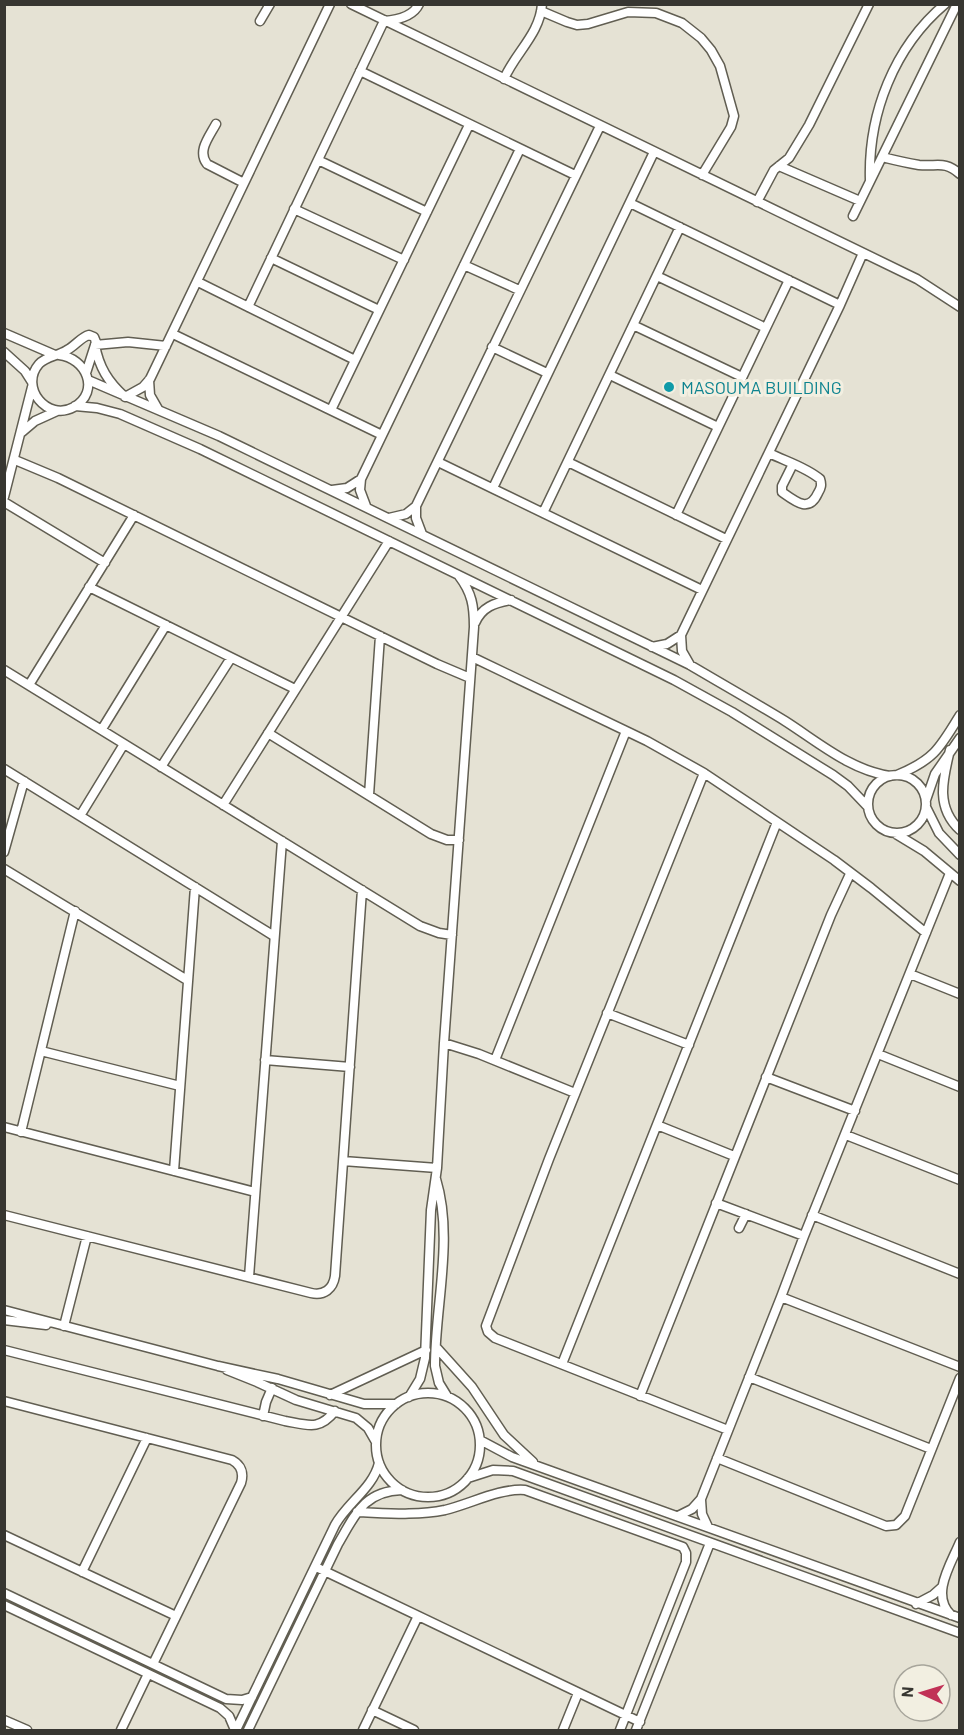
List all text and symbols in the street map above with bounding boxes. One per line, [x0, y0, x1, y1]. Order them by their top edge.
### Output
place label: MASOUMA BUILDING [681, 376, 842, 398]
marker: MASOUMA BUILDING [662, 380, 676, 394]
north arrow [892, 1663, 952, 1723]
text: N [897, 1686, 916, 1698]

